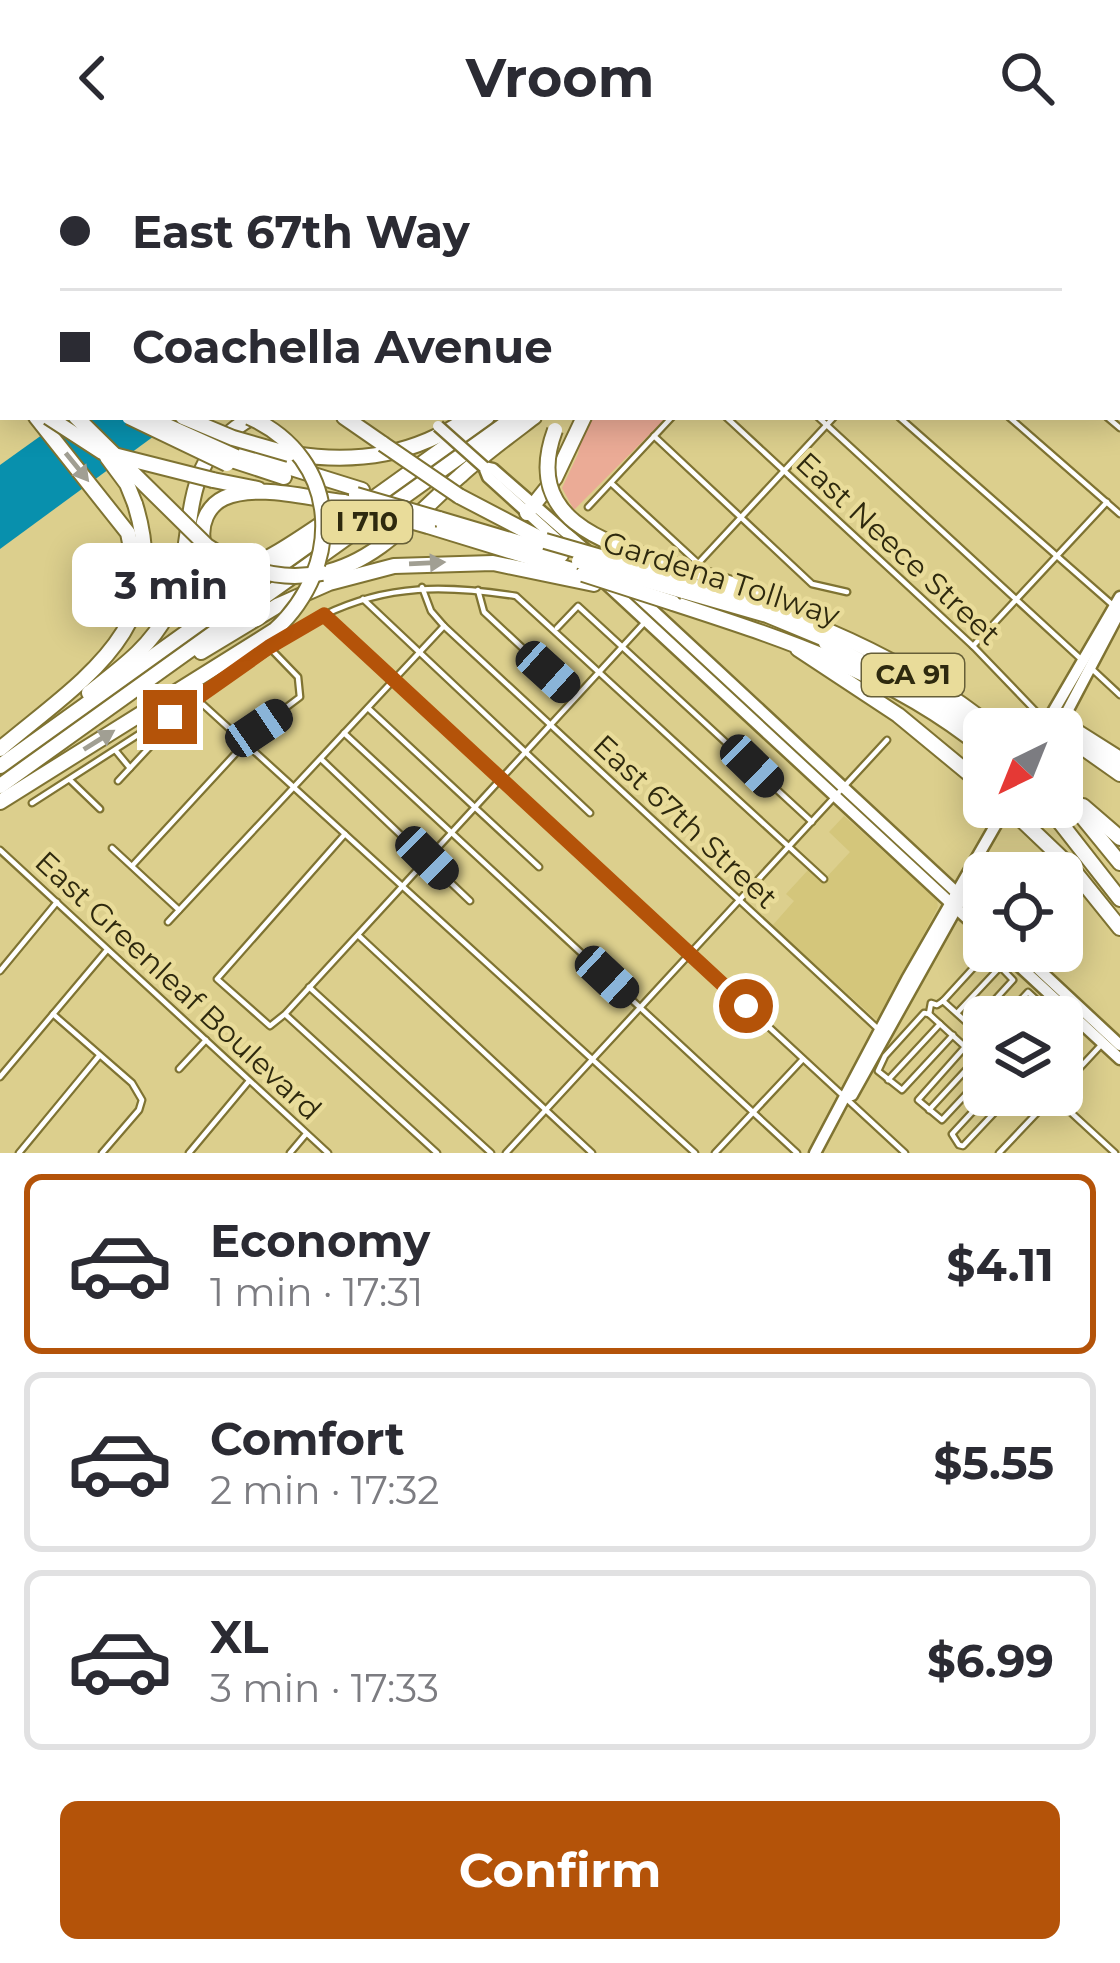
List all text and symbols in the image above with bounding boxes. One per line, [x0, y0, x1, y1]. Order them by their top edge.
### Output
icon: back [60, 45, 126, 111]
text: Vroom [466, 45, 654, 111]
icon: search [994, 45, 1060, 111]
text: East 67th Way [132, 204, 470, 259]
text: Coachella Avenue [132, 319, 553, 374]
street label: East Neece Street [788, 444, 1008, 653]
one-way arrow [64, 451, 89, 482]
road number: I 710 [322, 501, 412, 543]
street label: Gardena Tollway [598, 523, 845, 634]
callout: 3 min [71, 543, 269, 627]
one-way arrow [409, 554, 447, 573]
text: 3 min [114, 561, 228, 609]
car [509, 635, 587, 709]
road number: CA 91 [862, 654, 964, 696]
route end [143, 690, 197, 744]
car [219, 693, 299, 763]
north arrow [963, 708, 1083, 828]
map controls [963, 708, 1083, 1116]
street label: East 67th Street [586, 727, 785, 916]
car [714, 728, 790, 804]
one-way arrow [82, 730, 116, 751]
car [389, 820, 465, 896]
street label: East Greenleaf Boulevard [28, 843, 329, 1128]
button: locate [963, 852, 1083, 972]
car [568, 939, 646, 1015]
route start [719, 979, 773, 1033]
button: layers [963, 996, 1083, 1116]
icon: car [66, 1210, 174, 1318]
text: Economy [210, 1213, 430, 1268]
text: $4.11 [947, 1237, 1054, 1292]
text: 1 min · 17:31 [210, 1268, 423, 1316]
icon: car [66, 1408, 174, 1516]
text: Comfort [210, 1411, 405, 1466]
text: $5.55 [933, 1435, 1054, 1490]
text: 2 min · 17:32 [210, 1466, 439, 1514]
icon: car [66, 1606, 174, 1714]
text: XL [210, 1609, 268, 1664]
text: $6.99 [927, 1633, 1054, 1688]
text: 3 min · 17:33 [210, 1664, 439, 1712]
button: Confirm [60, 1801, 1060, 1939]

